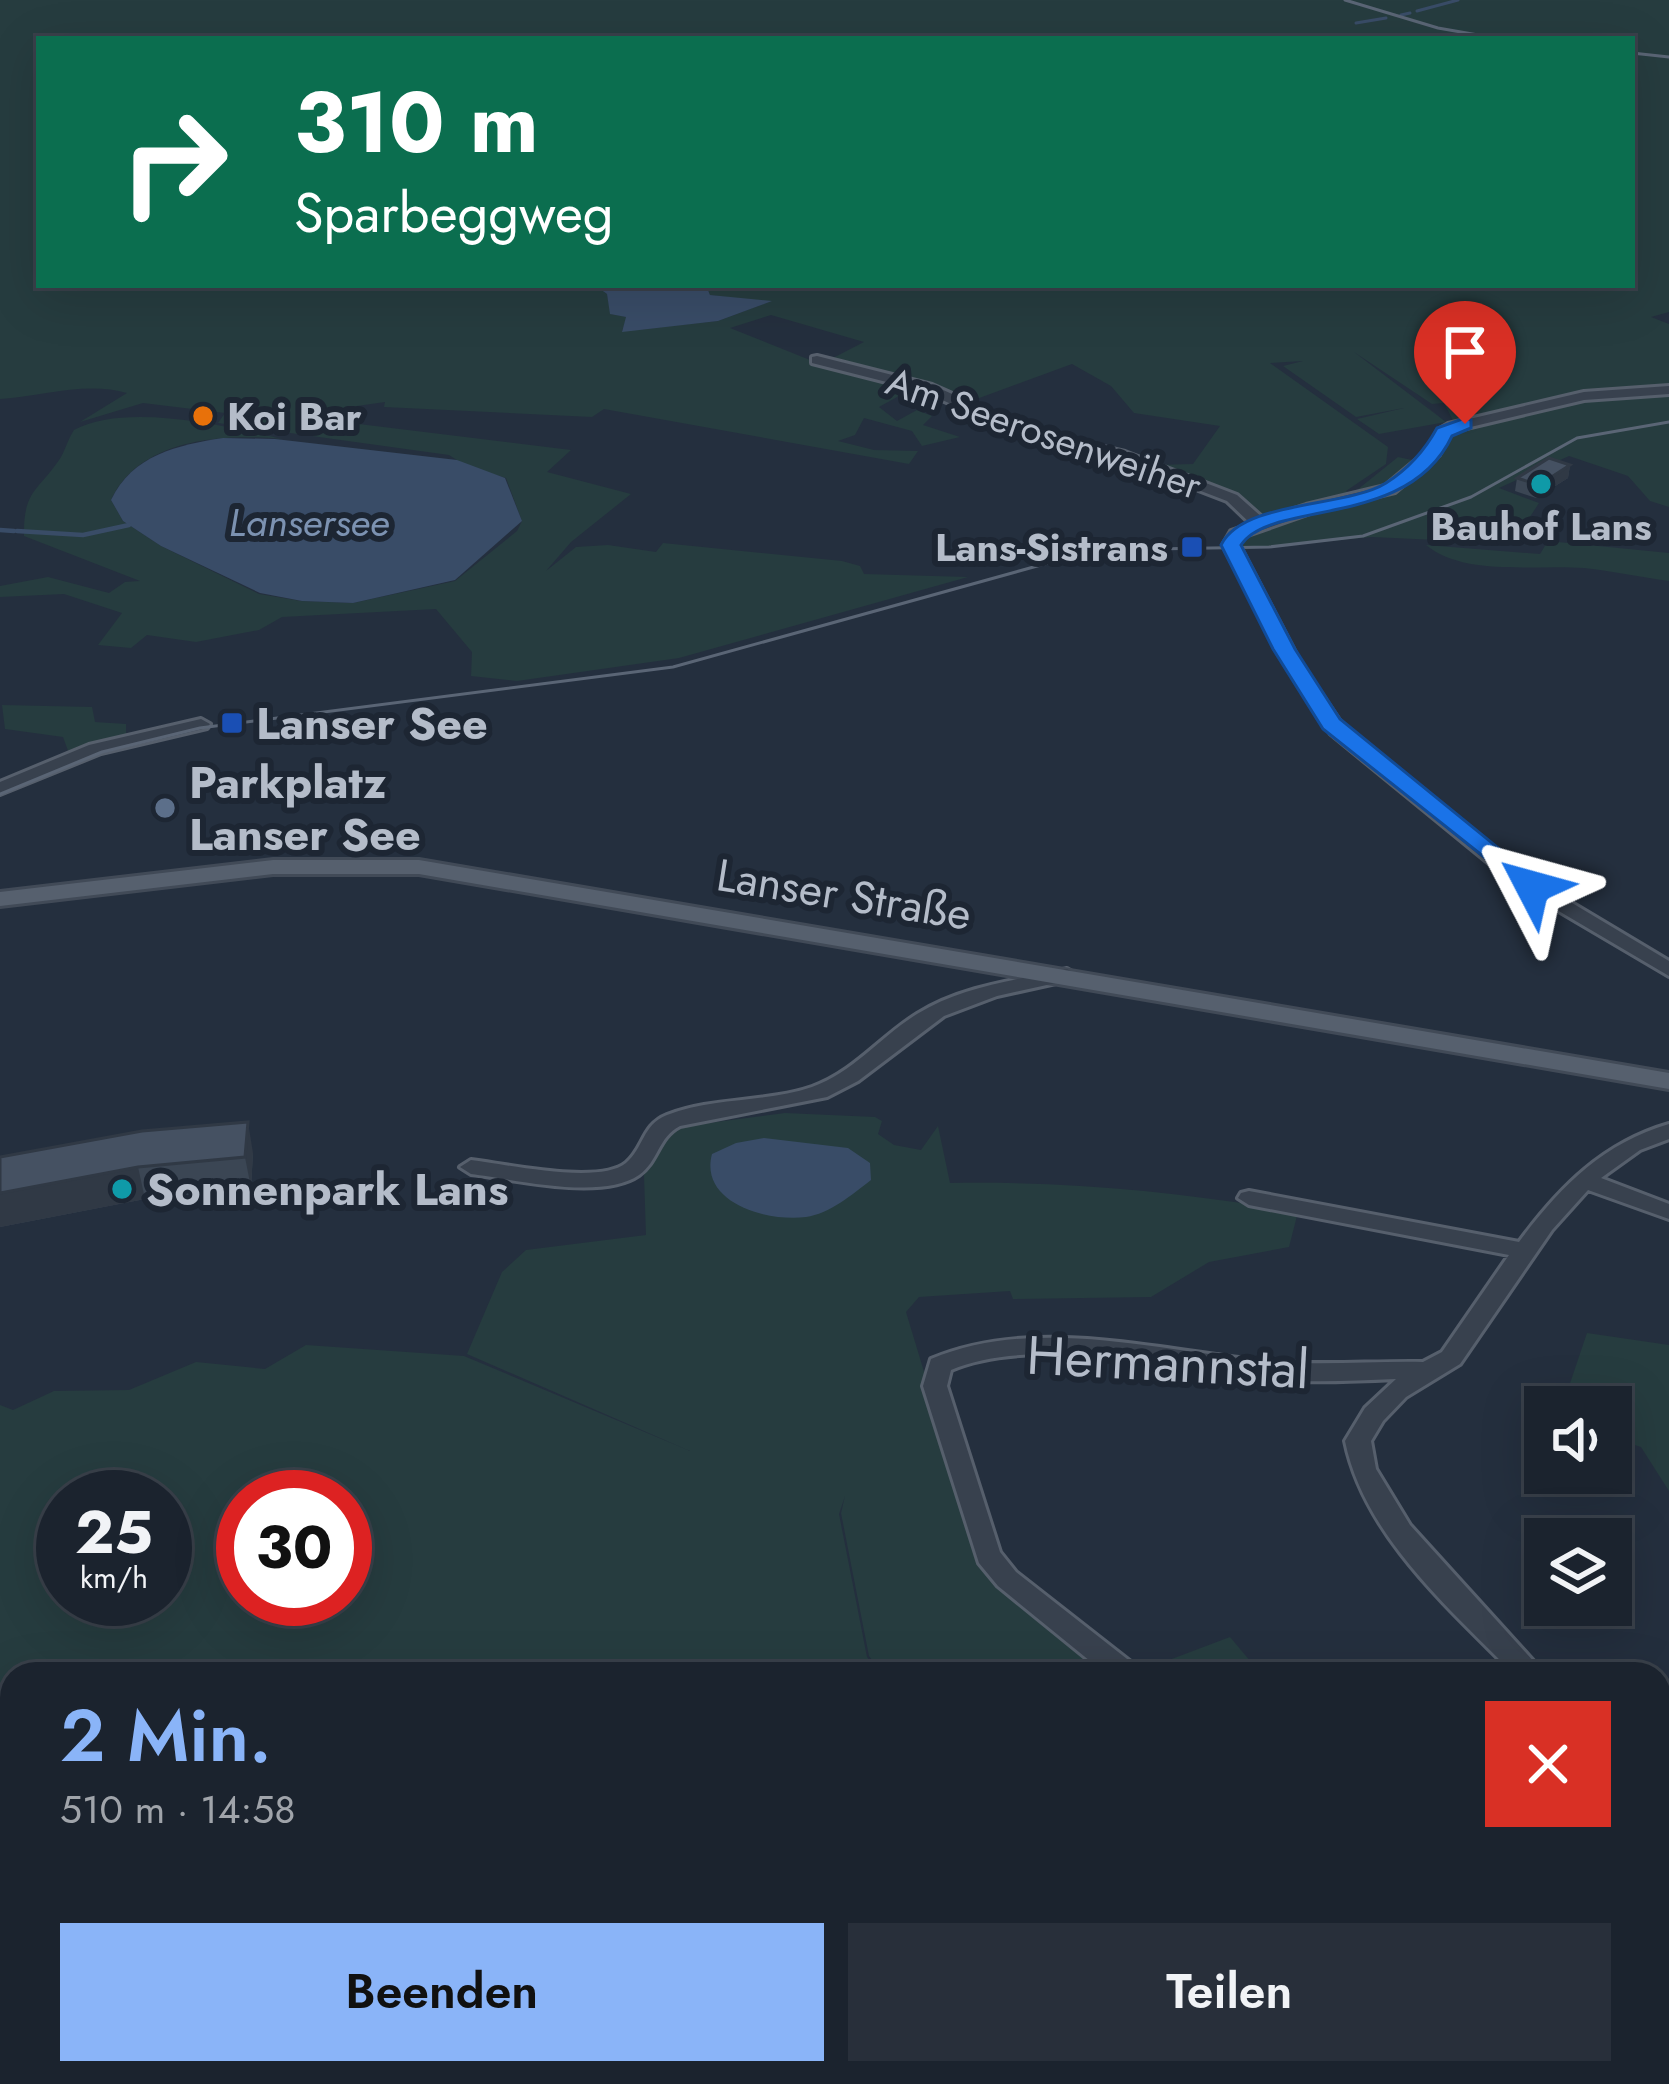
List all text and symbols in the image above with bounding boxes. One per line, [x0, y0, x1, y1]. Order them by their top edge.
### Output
text: 310 m [294, 62, 539, 184]
icon: right [96, 84, 252, 240]
text: Sparbeggweg [294, 174, 614, 252]
pin [1414, 301, 1516, 424]
icon: arrive [1432, 319, 1498, 385]
street label: Am Seerosenweiher [879, 353, 1210, 514]
place label: Koi Bar [227, 388, 362, 445]
marker: Koi Bar [190, 403, 216, 429]
marker: Bauhof Lans [1528, 471, 1554, 497]
water label: Lansersee [229, 494, 390, 551]
place label: Bauhof Lans [1430, 498, 1652, 555]
place label: Lans-Sistrans [935, 519, 1168, 576]
marker: Lans-Sistrans [1179, 534, 1205, 560]
place label: Lanser See [256, 691, 488, 756]
marker: Lanser See [219, 710, 245, 736]
place label: Parkplatz Lanser See [189, 750, 421, 867]
marker: Parkplatz Lanser See [152, 795, 178, 821]
position arrow [1469, 824, 1595, 950]
street label: Lanser Straße [712, 842, 976, 947]
place label: Sonnenpark Lans [146, 1157, 508, 1222]
marker: Sonnenpark Lans [109, 1176, 135, 1202]
street label: Hermannstal [1025, 1316, 1311, 1408]
map controls [1524, 1386, 1632, 1626]
button: sound [1524, 1386, 1632, 1494]
speed limit sign: 30 [216, 1470, 372, 1626]
text: 25 [75, 1489, 153, 1576]
button: layers [1524, 1518, 1632, 1626]
text: km/h [80, 1556, 148, 1599]
text: 2 Min. [60, 1684, 272, 1788]
button: close [1485, 1701, 1611, 1827]
text: 510 m · 14:58 [60, 1781, 295, 1838]
button: Beenden [60, 1923, 824, 2061]
button: Teilen [848, 1923, 1611, 2061]

